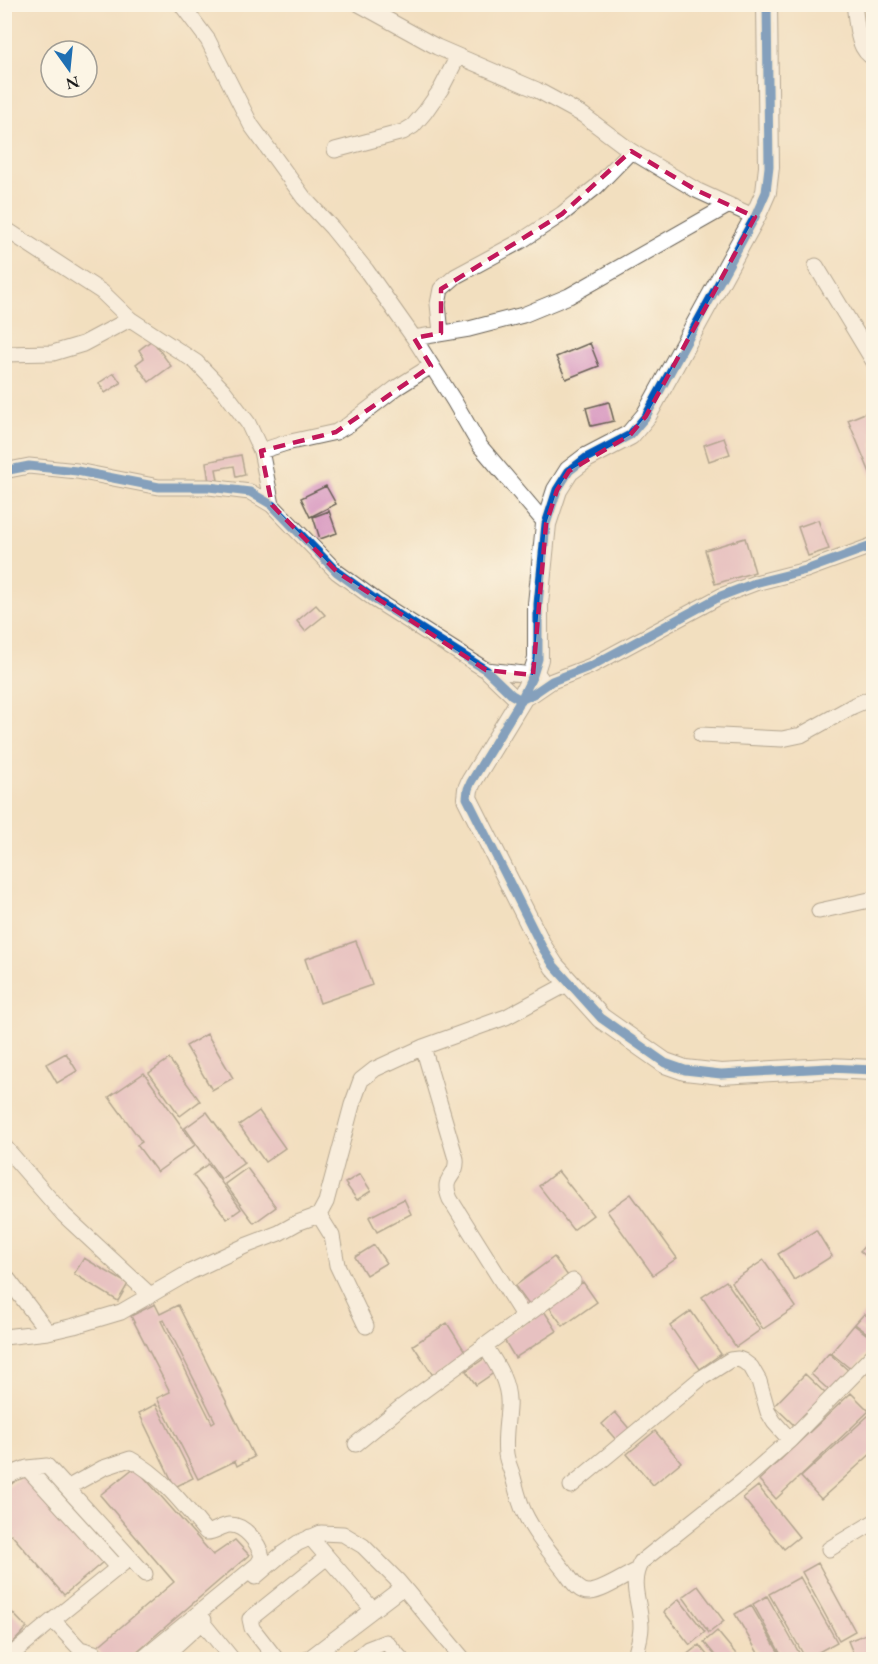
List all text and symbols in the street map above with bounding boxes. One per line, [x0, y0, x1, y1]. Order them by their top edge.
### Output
north arrow [39, 39, 99, 99]
text: N [64, 71, 82, 95]

